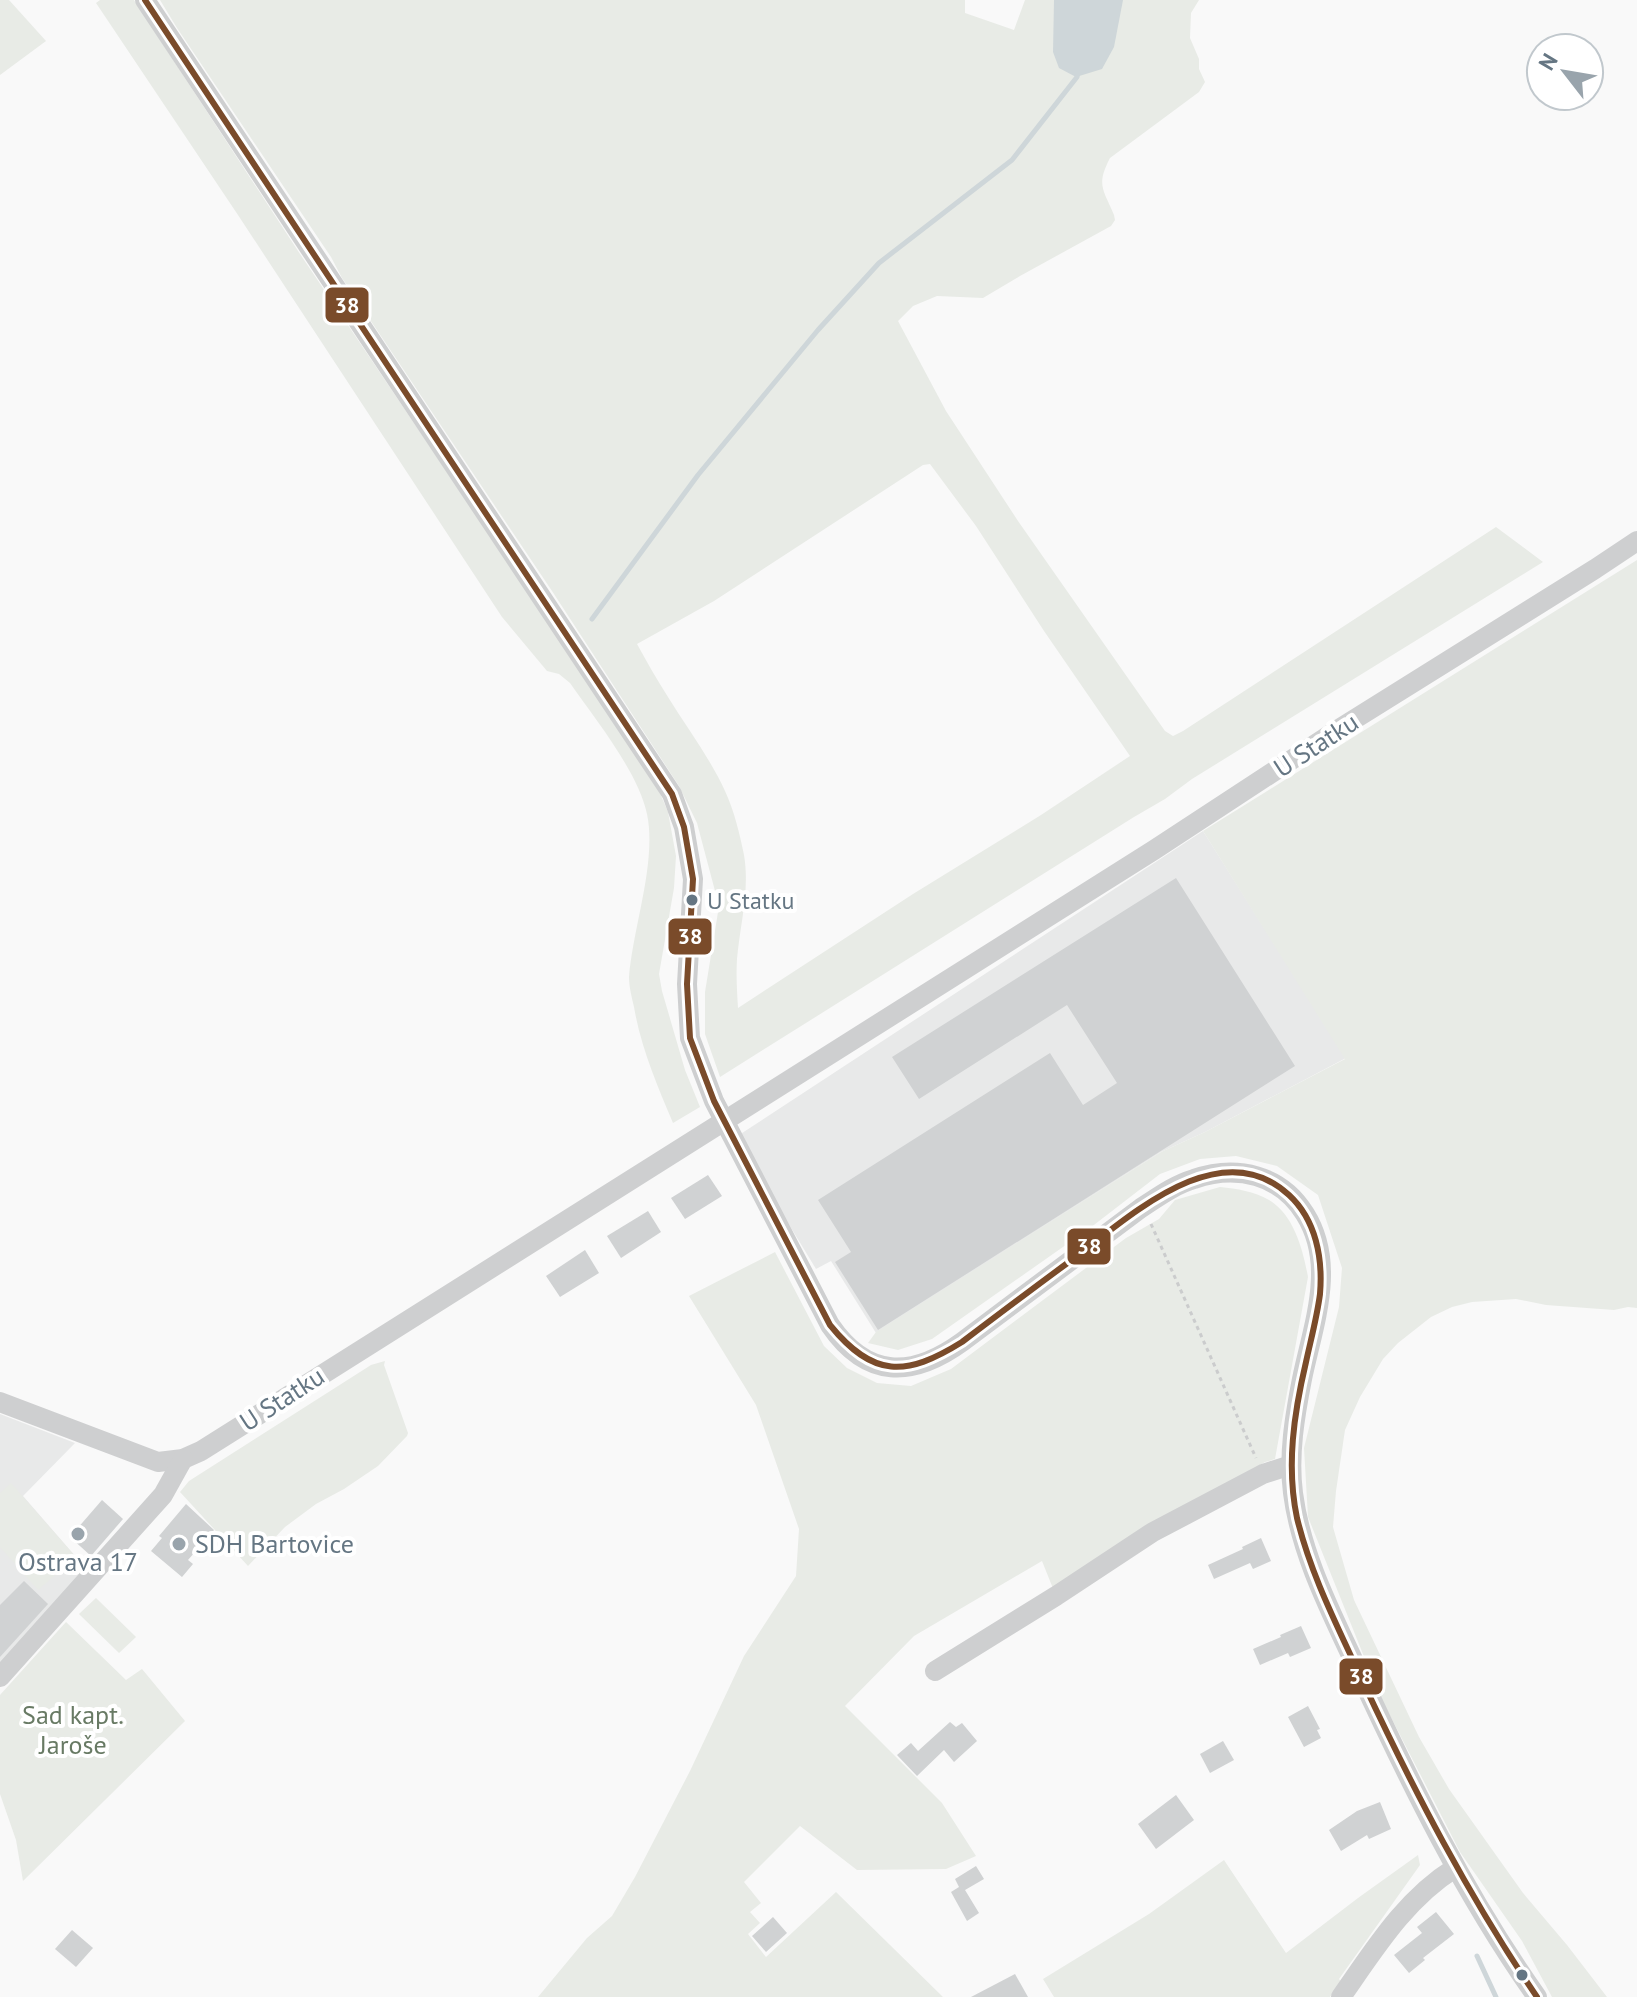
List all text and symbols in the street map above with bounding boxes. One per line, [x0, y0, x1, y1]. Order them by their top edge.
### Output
north arrow [1525, 32, 1605, 112]
text: N [1532, 48, 1564, 75]
line badge: 38 [324, 286, 370, 324]
text: 38 [335, 291, 359, 319]
street label: U Statku [1267, 705, 1364, 784]
place label: U Statku [707, 885, 794, 916]
marker: U Statku [684, 892, 700, 908]
line badge: 38 [667, 917, 713, 956]
text: 38 [678, 922, 702, 950]
line badge: 38 [1066, 1227, 1112, 1266]
text: 38 [1077, 1232, 1101, 1260]
street label: U Statku [233, 1359, 330, 1438]
marker: Ostrava 17 [69, 1525, 87, 1543]
place label: SDH Bartovice [195, 1527, 354, 1560]
marker: SDH Bartovice [170, 1535, 188, 1553]
place label: Ostrava 17 [18, 1545, 138, 1578]
line badge: 38 [1338, 1657, 1384, 1696]
text: 38 [1349, 1662, 1373, 1690]
park label: Sad kapt. Jaroše [22, 1698, 124, 1761]
unlabelled marker [1514, 1967, 1530, 1983]

